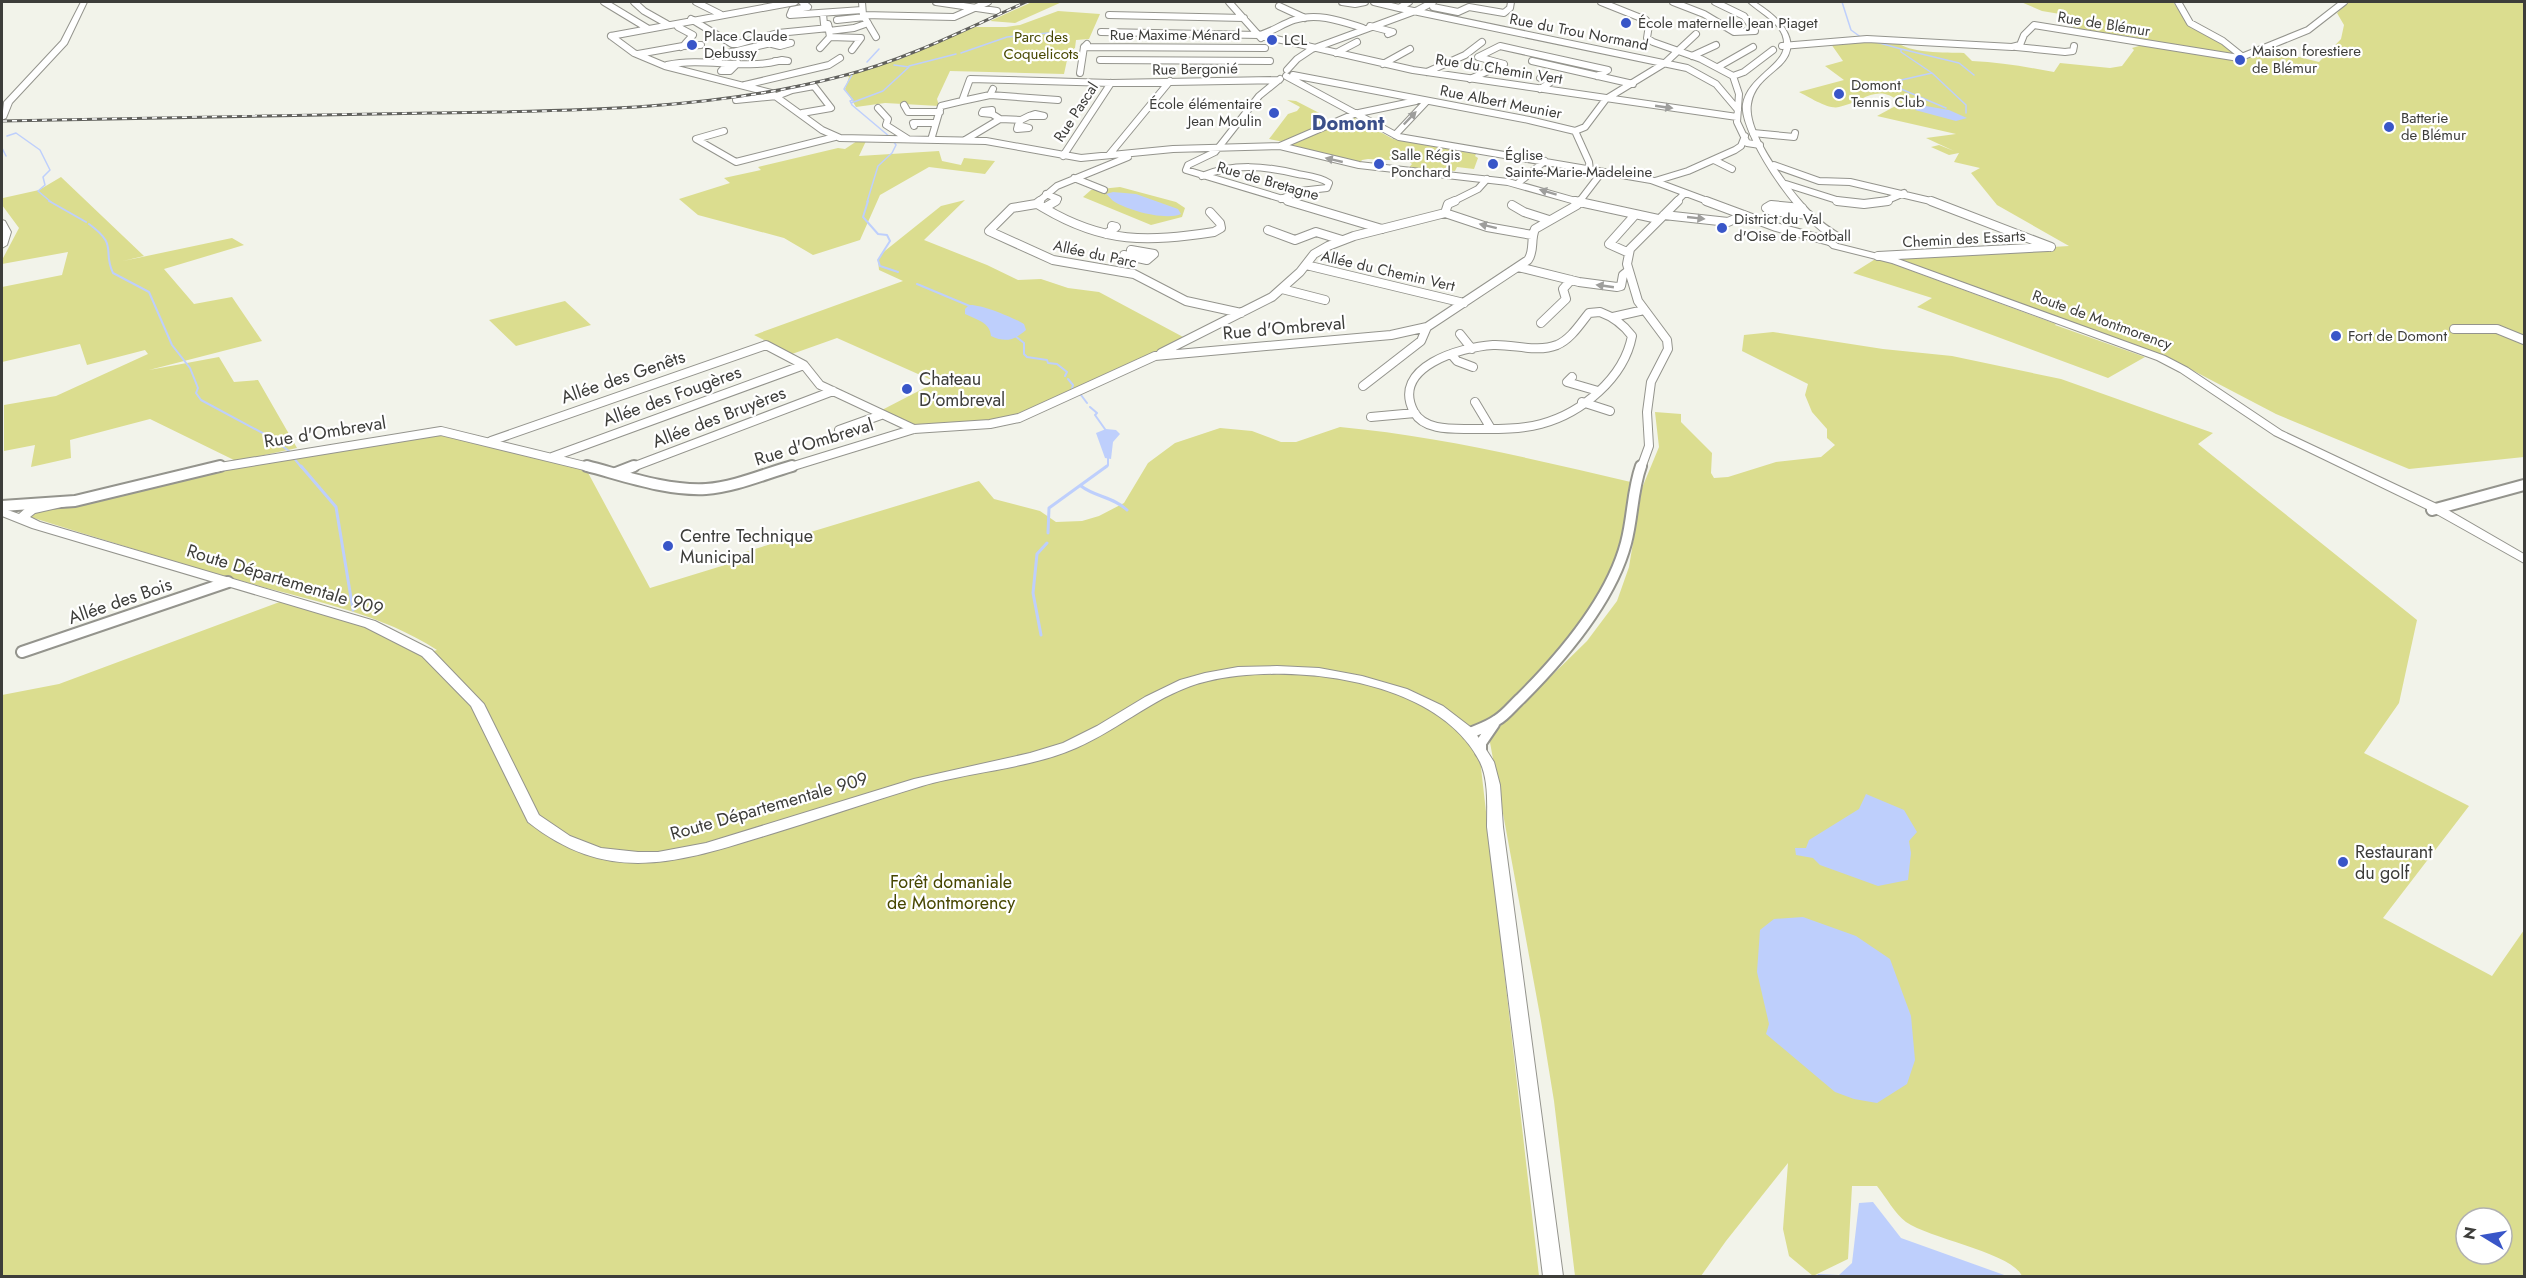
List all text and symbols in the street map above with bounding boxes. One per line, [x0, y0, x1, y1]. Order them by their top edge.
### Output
street label: Rue de Blémur [2056, 6, 2153, 42]
street label: Rue du Trou Normand [1508, 8, 1650, 56]
place label: École maternelle Jean Piaget [1638, 12, 1818, 34]
marker: École maternelle Jean Piaget [1619, 16, 1633, 30]
street label: Rue Maxime Ménard [1110, 24, 1240, 46]
place label: Place Claude Debussy [704, 25, 788, 64]
park label: Parc des Coquelicots [1004, 26, 1078, 65]
place label: LCL [1284, 29, 1308, 51]
marker: LCL [1265, 33, 1279, 47]
marker: Place Claude Debussy [685, 38, 699, 52]
place label: Maison forestiere de Blémur [2252, 40, 2361, 79]
street label: Rue du Chemin Vert [1434, 48, 1565, 90]
marker: Maison forestiere de Blémur [2233, 53, 2247, 67]
street label: Rue Bergonié [1152, 57, 1238, 81]
place label: Domont Tennis Club [1851, 74, 1925, 113]
street label: Rue Pascal [1048, 78, 1104, 146]
street label: Rue Albert Meunier [1438, 79, 1565, 125]
marker: Domont Tennis Club [1832, 87, 1846, 101]
place label: École élémentaire Jean Moulin [1149, 93, 1262, 132]
one-way arrow [1655, 102, 1674, 111]
marker: École élémentaire Jean Moulin [1267, 106, 1281, 120]
place label: Batterie de Blémur [2401, 107, 2467, 146]
district label: Domont [1312, 109, 1385, 138]
one-way arrow [1403, 111, 1417, 125]
marker: Batterie de Blémur [2382, 120, 2396, 134]
place label: Salle Régis Ponchard [1391, 144, 1460, 183]
place label: Église Sainte-Marie-Madeleine [1505, 144, 1653, 183]
one-way arrow [1324, 155, 1343, 164]
street label: Rue de Bretagne [1214, 156, 1322, 206]
marker: Salle Régis Ponchard [1372, 157, 1386, 171]
marker: Église Sainte-Marie-Madeleine [1486, 157, 1500, 171]
one-way arrow [1539, 187, 1557, 196]
place label: District du Val d'Oise de Football [1734, 208, 1851, 247]
one-way arrow [1687, 213, 1706, 223]
one-way arrow [1479, 221, 1497, 231]
marker: District du Val d'Oise de Football [1715, 221, 1729, 235]
street label: Chemin des Essarts [1902, 225, 2026, 253]
street label: Allée du Parc [1051, 234, 1139, 274]
street label: Allée du Chemin Vert [1319, 245, 1457, 297]
one-way arrow [1595, 281, 1614, 290]
street label: Route de Montmorency [2029, 285, 2175, 356]
street label: Rue d'Ombreval [1221, 310, 1347, 346]
place label: Fort de Domont [2348, 325, 2447, 347]
marker: Fort de Domont [2329, 329, 2343, 343]
street label: Allée des Genêts [557, 344, 689, 410]
street label: Allée des Fougères [599, 359, 745, 433]
place label: Chateau D'ombreval [919, 366, 1005, 413]
street label: Allée des Bruyères [648, 380, 790, 454]
marker: Chateau D'ombreval [900, 382, 914, 396]
street label: Rue d'Ombreval [262, 410, 388, 454]
street label: Rue d'Ombreval [751, 412, 877, 472]
place label: Centre Technique Municipal [680, 523, 813, 570]
street label: Route Départementale 909 [183, 538, 387, 622]
marker: Centre Technique Municipal [661, 539, 675, 553]
street label: Allée des Bois [65, 571, 175, 631]
street label: Route Départementale 909 [667, 765, 871, 847]
place label: Restaurant du golf [2355, 839, 2433, 886]
marker: Restaurant du golf [2336, 855, 2350, 869]
park label: Forêt domaniale de Montmorency [887, 869, 1015, 916]
north arrow [2454, 1206, 2514, 1266]
text: N [2457, 1225, 2482, 1242]

